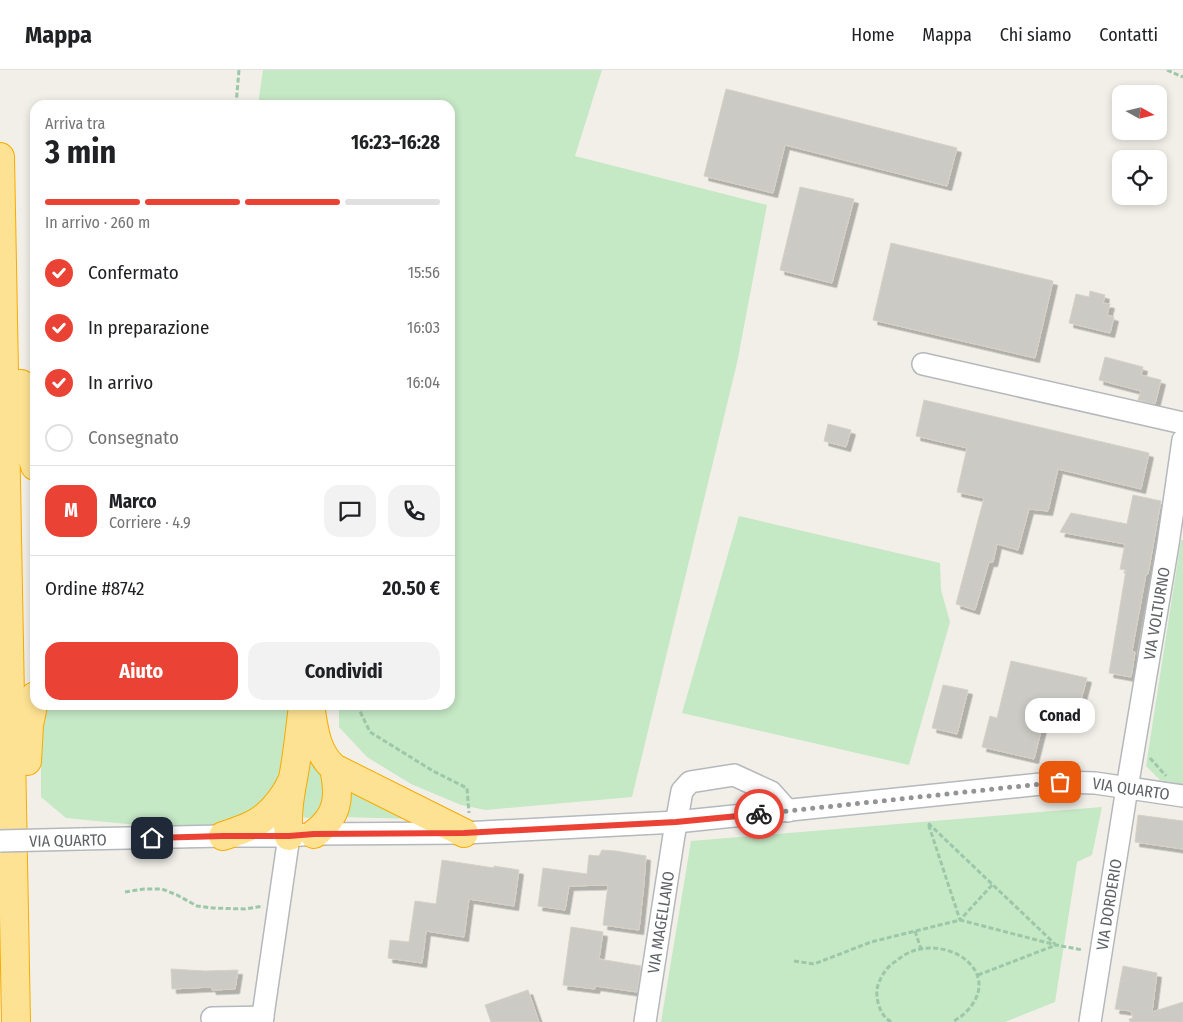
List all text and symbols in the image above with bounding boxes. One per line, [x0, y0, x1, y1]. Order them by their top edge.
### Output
text: Mappa [25, 21, 92, 49]
text: Home [851, 24, 894, 46]
text: Mappa [922, 24, 972, 46]
text: Chi siamo [1000, 24, 1071, 46]
text: Contatti [1099, 24, 1158, 46]
north arrow [1112, 85, 1168, 140]
map controls [1112, 85, 1167, 205]
text: Arriva tra [45, 114, 105, 133]
text: 16:23–16:28 [351, 131, 440, 154]
text: 3 min [45, 133, 116, 171]
button: locate [1112, 150, 1167, 205]
text: In arrivo · 260 m [45, 213, 150, 232]
icon: check [45, 259, 73, 287]
text: Confermato [88, 261, 179, 284]
text: 15:56 [408, 263, 440, 282]
icon: check [45, 314, 73, 342]
text: In preparazione [88, 316, 209, 339]
text: 16:03 [407, 318, 440, 337]
icon: check [45, 369, 73, 397]
text: In arrivo [88, 371, 153, 394]
text: 16:04 [406, 373, 440, 392]
text: Consegnato [88, 426, 179, 449]
button: chat [324, 485, 376, 537]
button: phone [388, 485, 440, 537]
text: Marco [109, 490, 157, 513]
text: M [64, 499, 78, 522]
text: Corriere · 4.9 [109, 513, 191, 532]
street label: VIA VOLTURNO [1140, 566, 1174, 661]
text: Ordine #8742 [45, 577, 144, 600]
text: 20.50 € [382, 577, 440, 600]
button: Aiuto [45, 642, 238, 700]
button: Condividi [248, 642, 440, 700]
callout: Conad [1025, 697, 1095, 732]
text: Conad [1039, 706, 1081, 725]
pin [1039, 761, 1081, 803]
icon: bag [1046, 768, 1074, 796]
street label: VIA QUARTO [1091, 774, 1171, 804]
courier [734, 789, 784, 839]
icon: bike [745, 800, 773, 828]
pin [131, 817, 173, 859]
icon: home [138, 824, 166, 852]
street label: VIA QUARTO [29, 830, 107, 851]
street label: VIA DORDERIO [1092, 857, 1126, 952]
street label: VIA MAGELLANO [644, 870, 678, 975]

